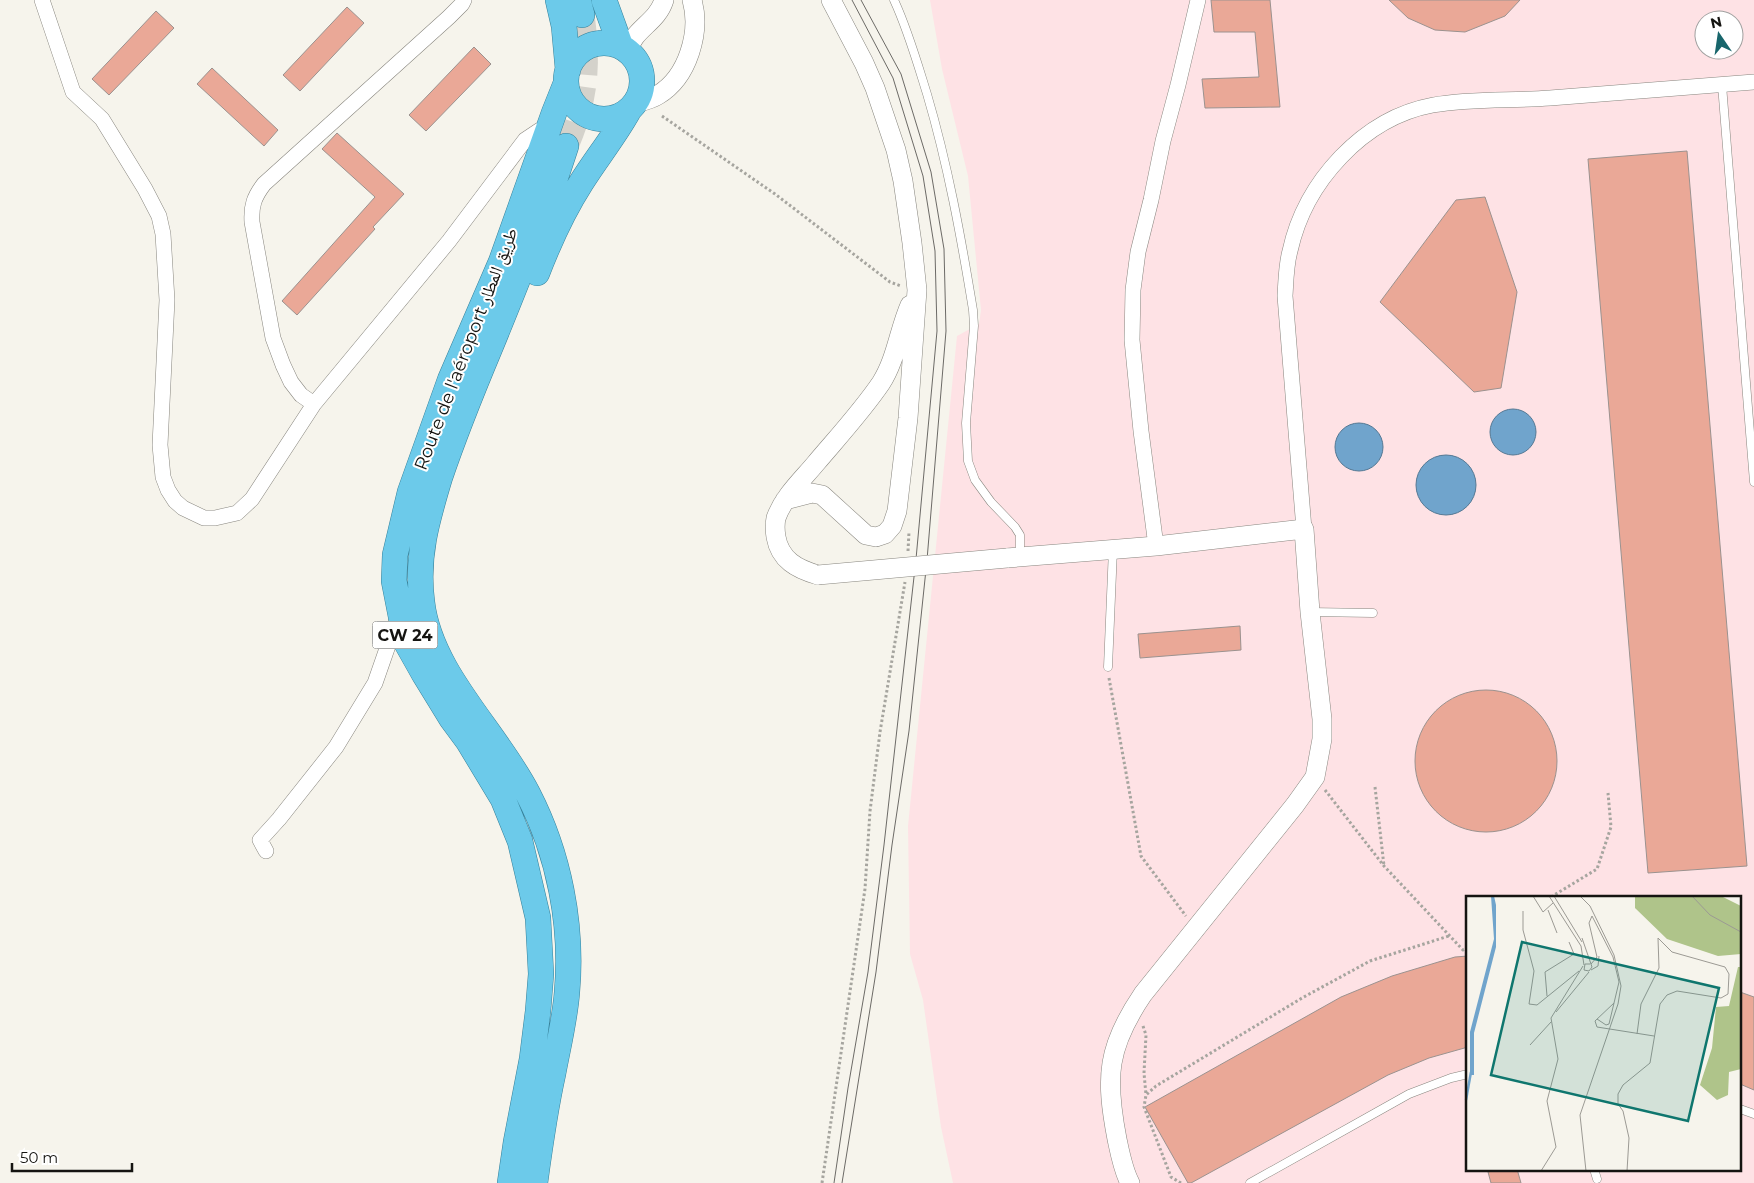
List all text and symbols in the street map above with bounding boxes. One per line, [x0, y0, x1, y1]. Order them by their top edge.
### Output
north arrow [1694, 10, 1744, 60]
text: N [1709, 12, 1724, 32]
street label: Route de l'aéroport طريق المطار [410, 225, 522, 473]
road number: CW 24 [372, 622, 438, 648]
inset map [1466, 896, 1742, 1170]
scale bar [12, 1140, 132, 1172]
text: 50 m [20, 1148, 58, 1167]

